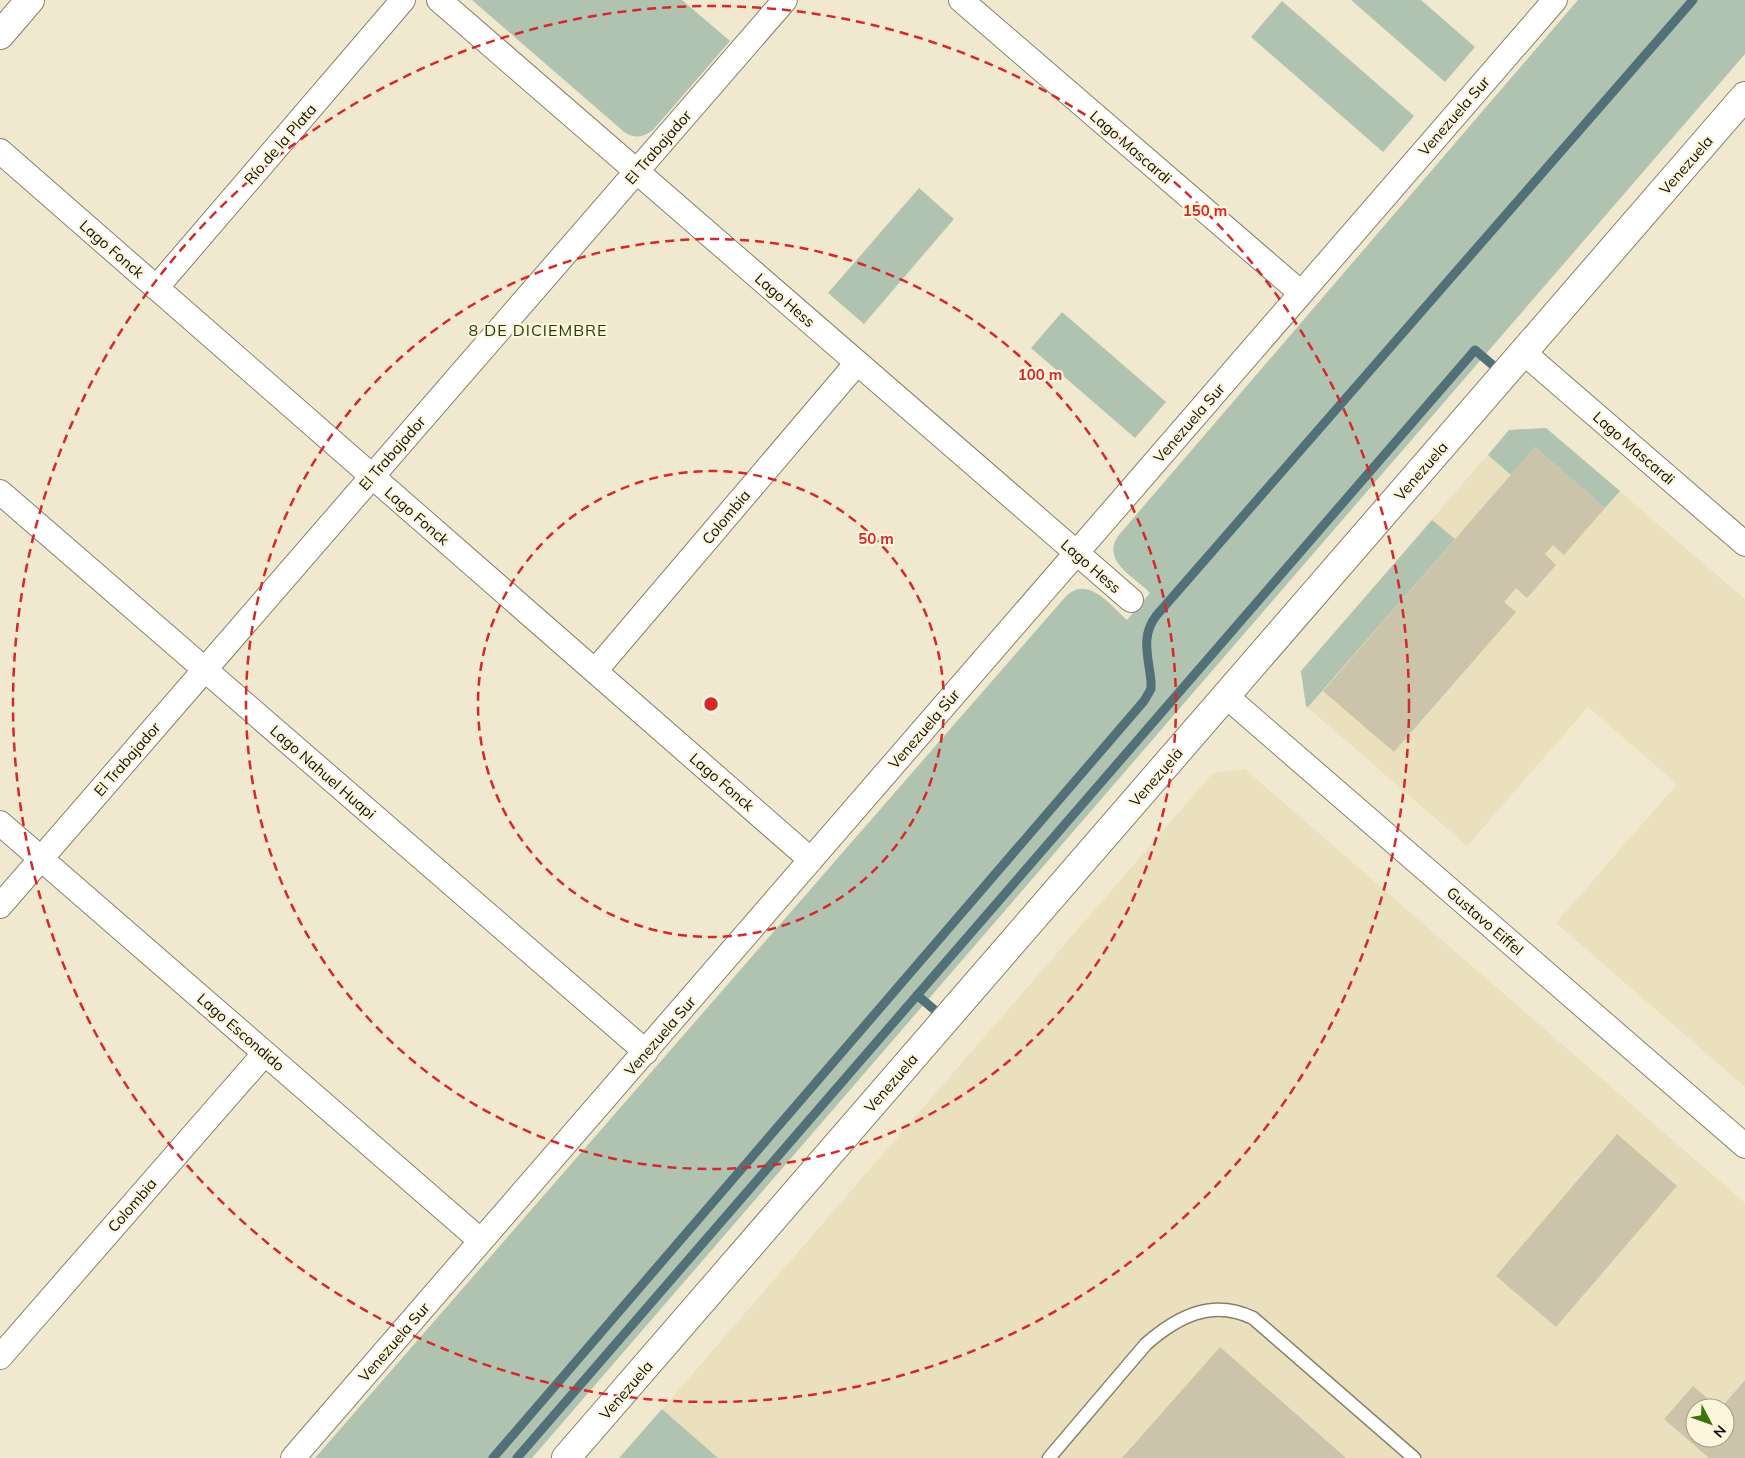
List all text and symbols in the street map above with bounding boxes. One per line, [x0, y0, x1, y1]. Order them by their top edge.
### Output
street label: Venezuela Sur [1414, 72, 1494, 160]
street label: Río de la Plata [240, 100, 320, 188]
street label: El Trabajador [621, 106, 696, 188]
street label: Lago Mascardi [1086, 106, 1176, 188]
street label: Venezuela [1655, 132, 1717, 198]
text: 150 m [1183, 201, 1227, 220]
street label: Lago Fonck [76, 216, 148, 282]
street label: Lago Hess [751, 269, 819, 331]
district label: 8 DE DICIEMBRE [469, 320, 608, 340]
text: 100 m [1018, 365, 1062, 384]
street label: Venezuela Sur [1149, 379, 1229, 467]
street label: Lago Mascardi [1589, 407, 1679, 489]
street label: El Trabajador [355, 412, 430, 494]
street label: Venezuela [1390, 438, 1452, 504]
street label: Lago Fonck [381, 483, 453, 549]
street label: Colombia [698, 486, 754, 548]
text: 50 m [858, 529, 894, 548]
street label: Lago Hess [1057, 535, 1125, 597]
street label: Venezuela Sur [884, 685, 964, 773]
centre of rings [702, 695, 720, 713]
street label: El Trabajador [90, 718, 165, 800]
street label: Lago Nahuel Huapi [266, 721, 380, 823]
street label: Venezuela [1125, 744, 1187, 810]
street label: Lago Fonck [686, 749, 758, 815]
street label: Gustavo Eiffel [1443, 883, 1527, 959]
street label: Lago Escondido [193, 989, 289, 1075]
street label: Venezuela Sur [620, 992, 700, 1080]
street label: Venezuela [860, 1050, 922, 1116]
street label: Colombia [103, 1174, 161, 1236]
street label: Venezuela Sur [354, 1298, 434, 1386]
street label: Venezuela [595, 1357, 657, 1423]
north arrow [1685, 1398, 1735, 1448]
text: N [1710, 1422, 1730, 1441]

